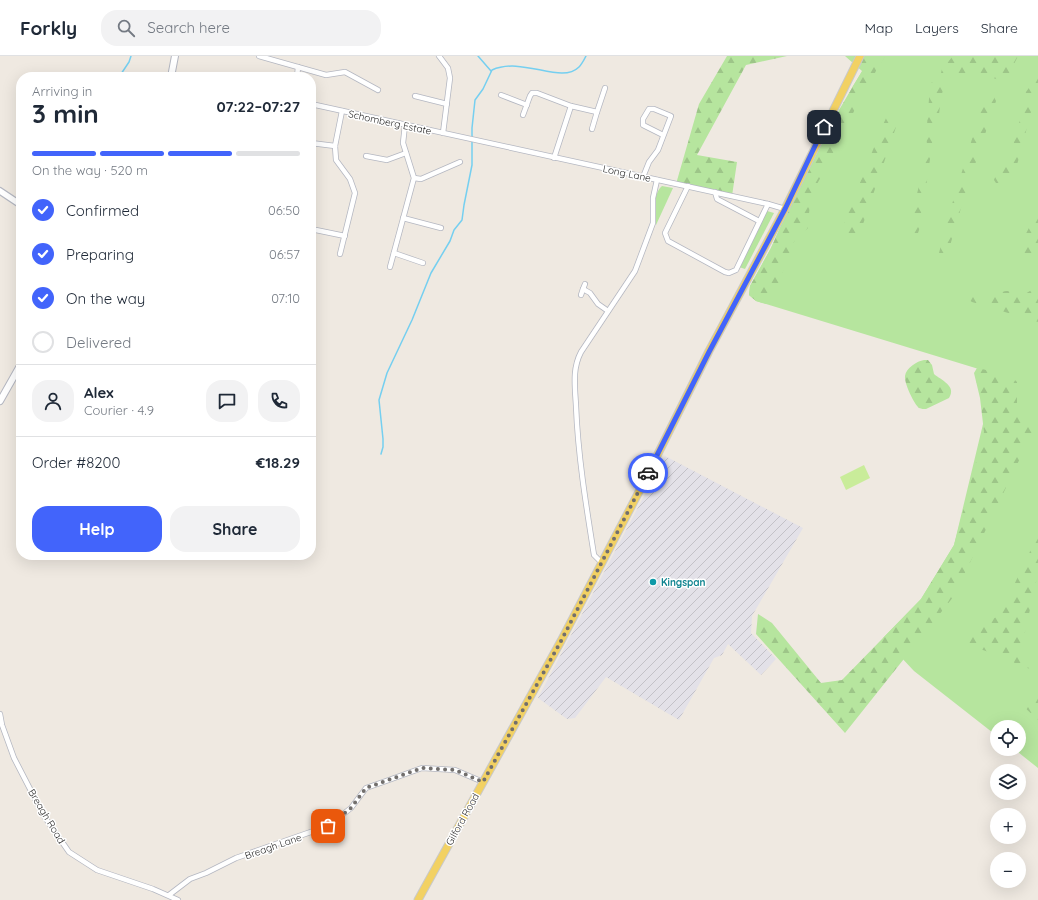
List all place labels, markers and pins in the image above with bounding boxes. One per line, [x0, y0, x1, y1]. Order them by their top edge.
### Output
pin [807, 110, 841, 144]
place label: Kingspan [661, 576, 706, 589]
marker: Kingspan [648, 577, 658, 587]
pin [311, 809, 345, 843]

